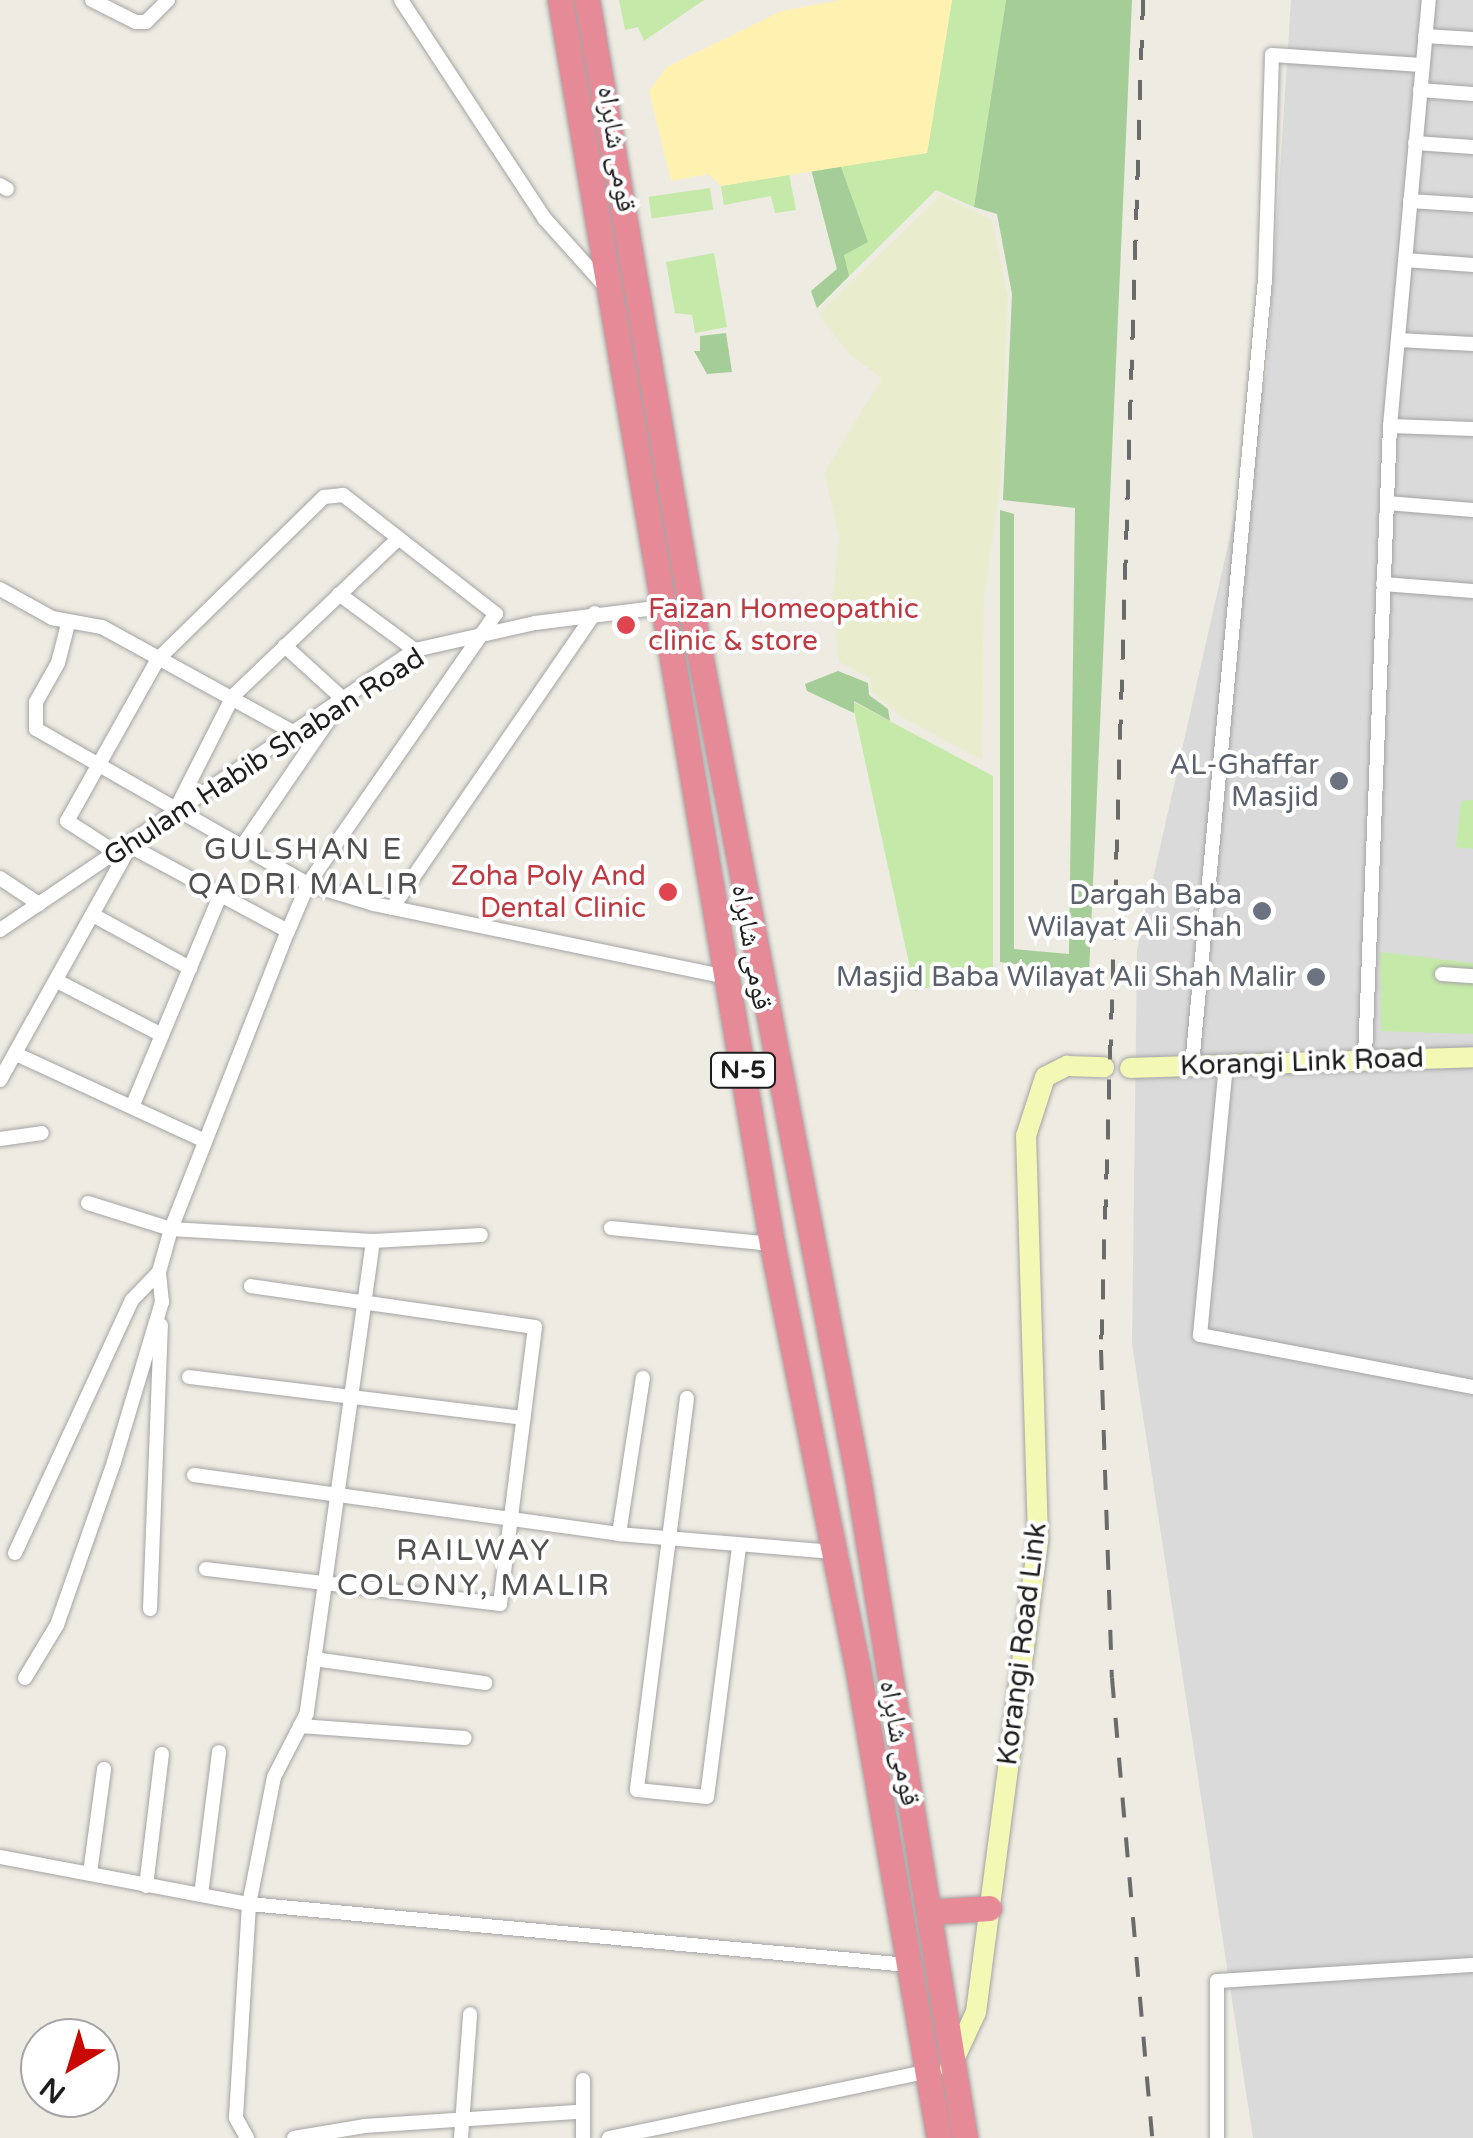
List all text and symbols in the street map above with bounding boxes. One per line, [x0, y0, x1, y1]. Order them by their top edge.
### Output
street label: قومی شاہراہ [590, 84, 644, 214]
place label: Faizan Homeopathic clinic & store [648, 592, 919, 658]
marker: Faizan Homeopathic clinic & store [613, 612, 639, 638]
street label: Ghulam Habib Shaban Road [97, 641, 431, 873]
place label: AL-Ghaffar Masjid [1169, 748, 1319, 814]
marker: AL-Ghaffar Masjid [1328, 770, 1350, 792]
district label: GULSHAN E QADRI MALIR [188, 832, 420, 902]
place label: Zoha Poly And Dental Clinic [451, 859, 646, 925]
place label: Dargah Baba Wilayat Ali Shah [1027, 878, 1242, 944]
marker: Zoha Poly And Dental Clinic [655, 879, 681, 905]
street label: قومی شاہراہ [724, 882, 780, 1012]
marker: Dargah Baba Wilayat Ali Shah [1251, 900, 1273, 922]
place label: Masjid Baba Wilayat Ali Shah Malir [836, 960, 1296, 994]
marker: Masjid Baba Wilayat Ali Shah Malir [1305, 966, 1327, 988]
street label: Korangi Link Road [1179, 1041, 1425, 1083]
road number: N-5 [708, 1050, 778, 1090]
street label: Korangi Road Link [990, 1521, 1054, 1767]
district label: RAILWAY COLONY, MALIR [337, 1533, 611, 1604]
street label: قومی شاہراہ [872, 1678, 928, 1808]
north arrow [20, 2018, 120, 2118]
text: N [33, 2070, 72, 2110]

